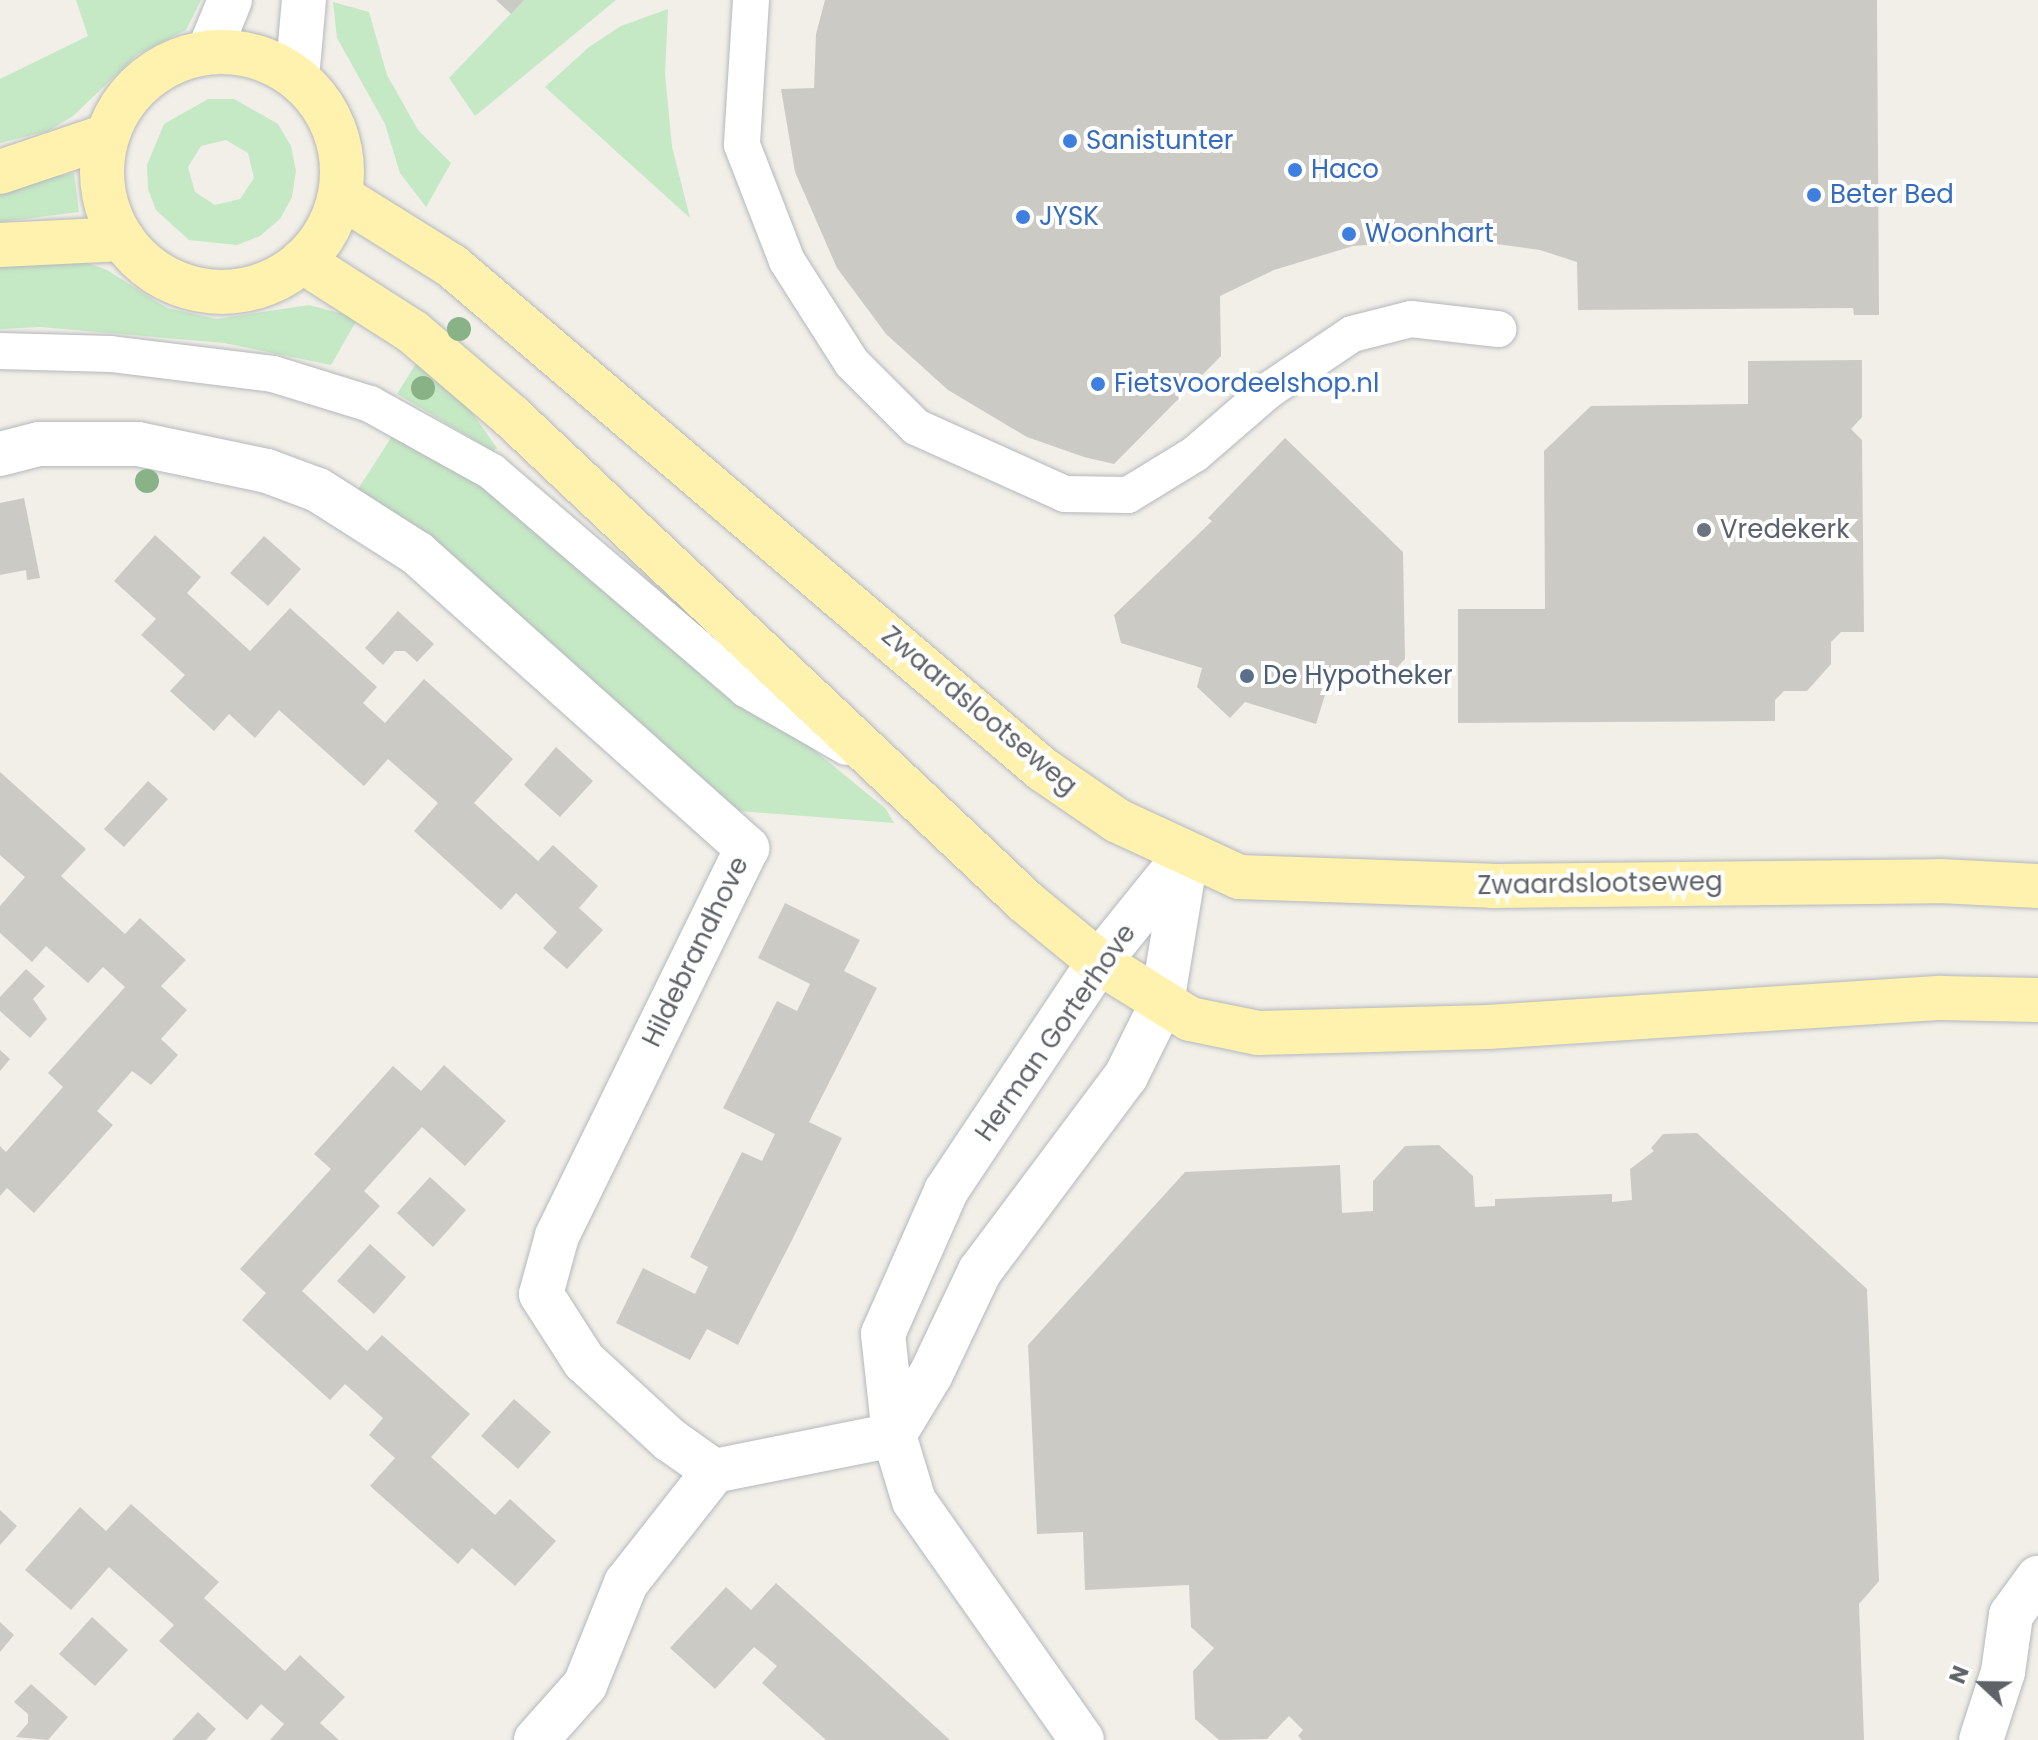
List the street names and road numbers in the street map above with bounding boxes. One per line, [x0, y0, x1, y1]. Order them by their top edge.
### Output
street label: Zwaardslootseweg [875, 620, 1083, 802]
street label: Hildebrandhove [636, 852, 756, 1052]
street label: Zwaardslootseweg [1477, 866, 1723, 902]
street label: Herman Gorterhove [969, 919, 1143, 1147]

